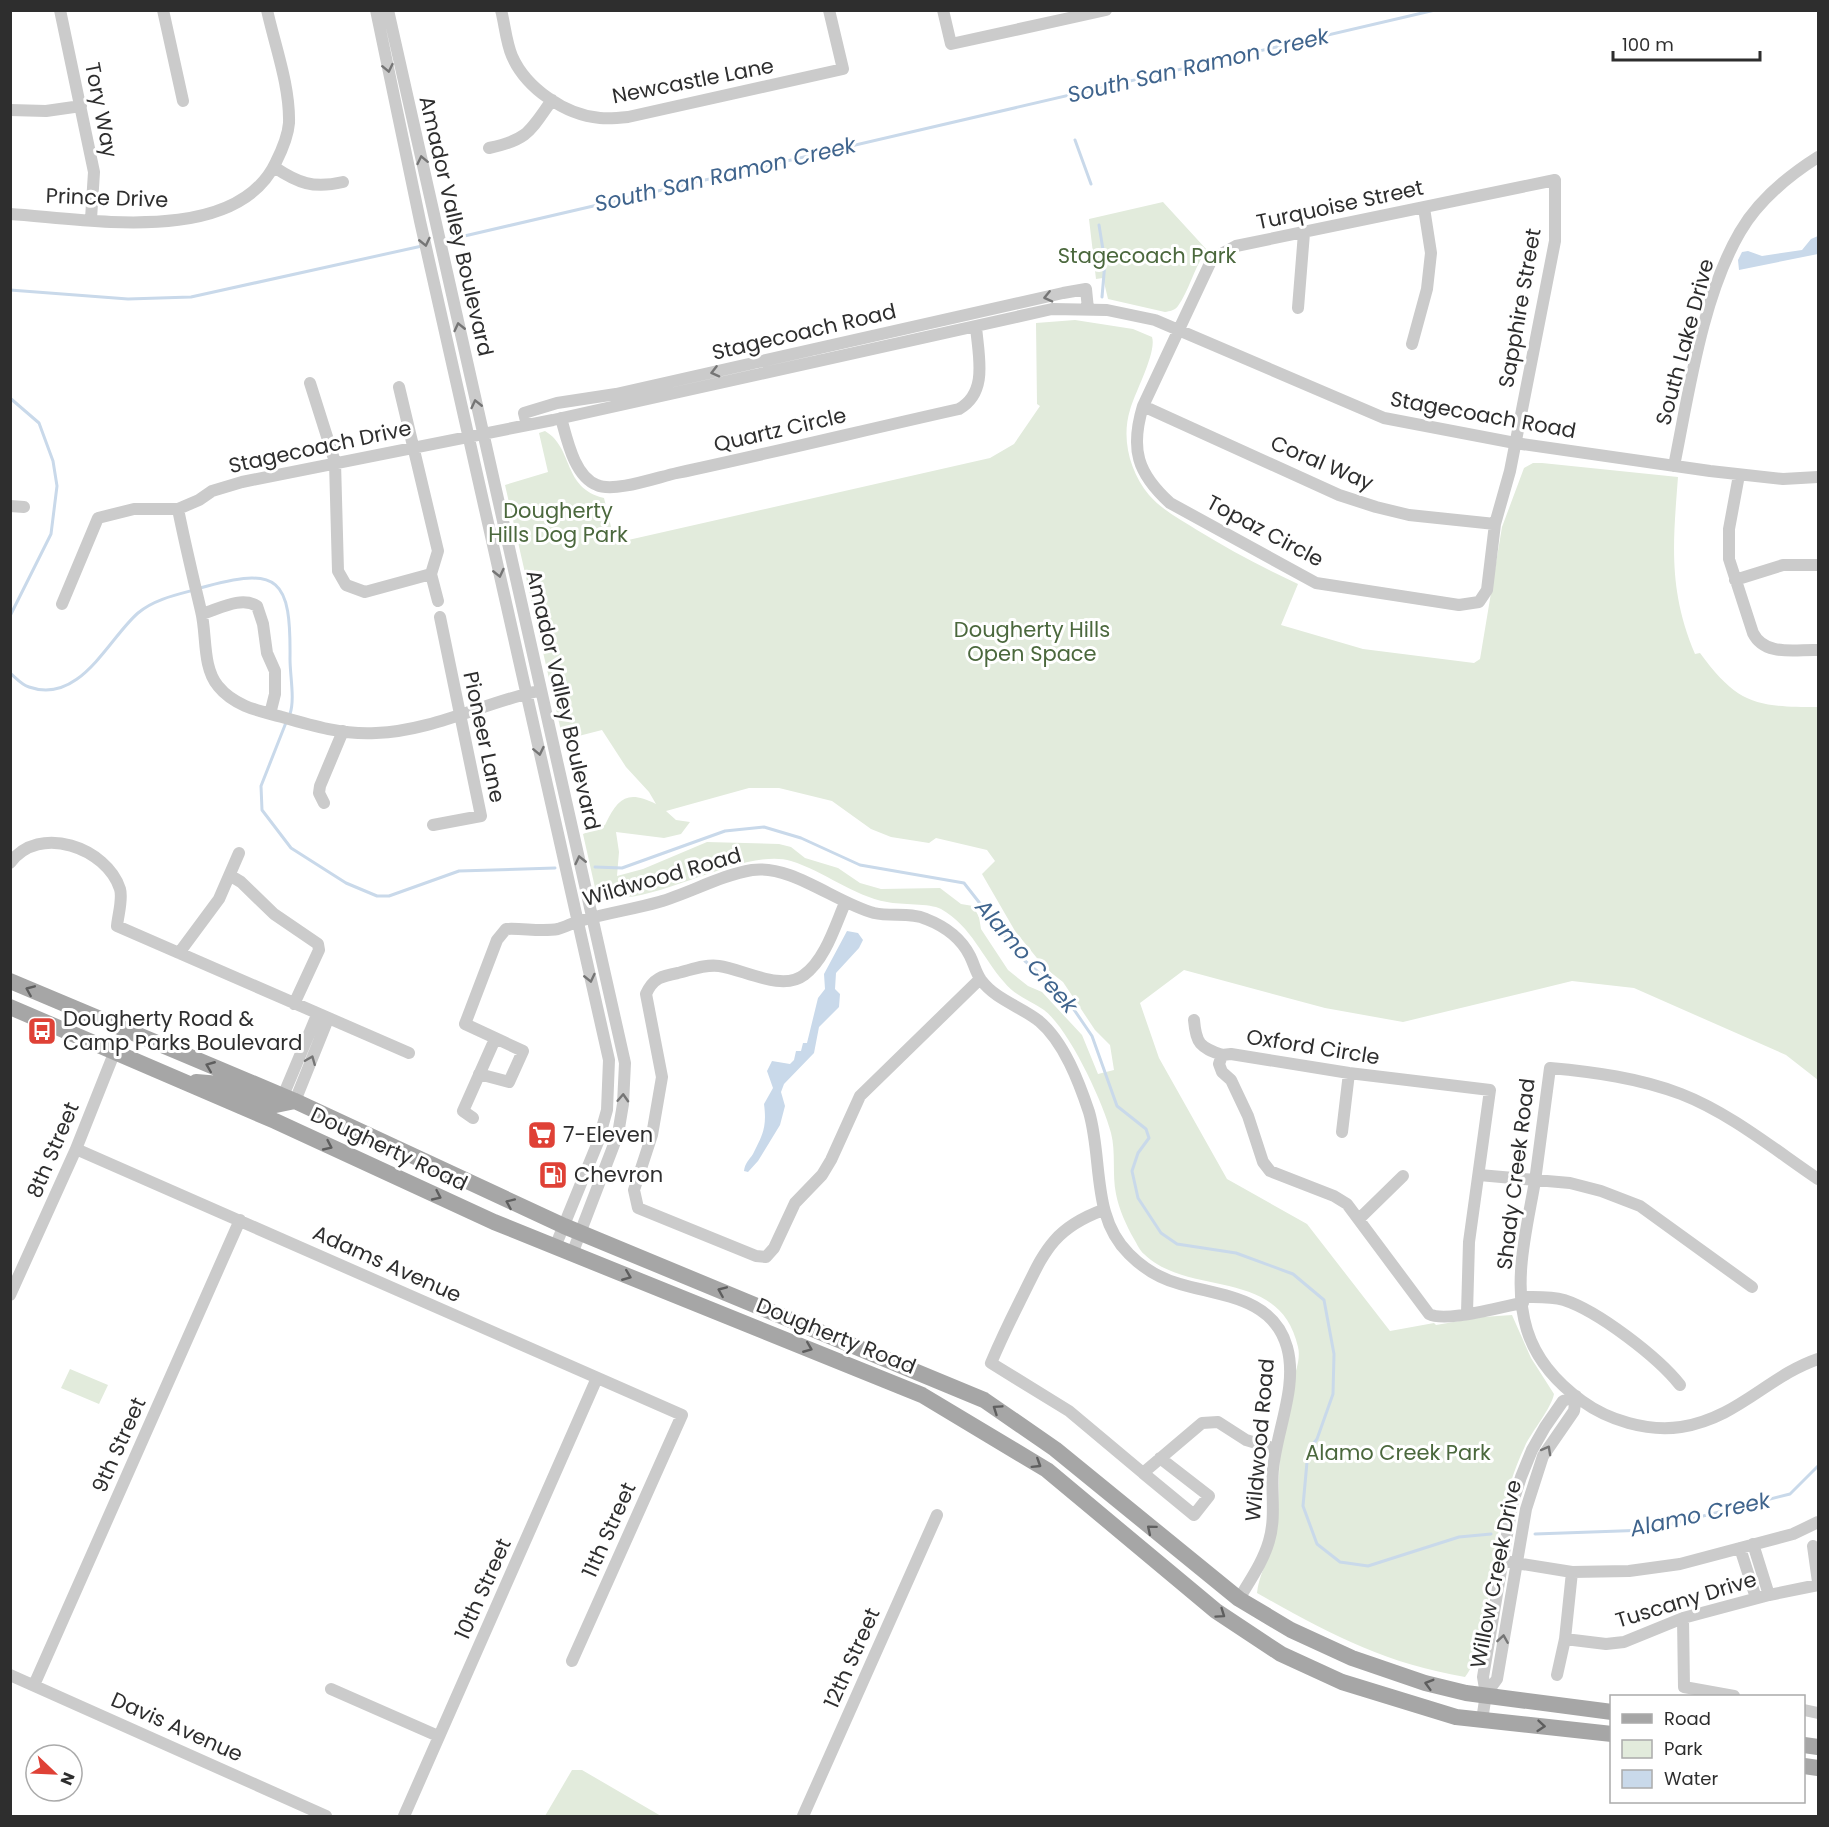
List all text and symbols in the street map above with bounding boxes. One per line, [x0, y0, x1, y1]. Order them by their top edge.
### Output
water label: South San Ramon Creek [1064, 20, 1333, 111]
scale bar [1613, 24, 1760, 62]
text: 100 m [1622, 32, 1674, 57]
street label: Newcastle Lane [610, 51, 776, 110]
street label: Tory Way [78, 60, 125, 160]
one-way arrow [381, 62, 394, 72]
street label: Amador Valley Boulevard [412, 93, 501, 359]
water label: South San Ramon Creek [591, 129, 860, 220]
one-way arrow [416, 156, 429, 166]
street label: Turquoise Street [1254, 173, 1426, 236]
street label: Prince Drive [45, 181, 169, 214]
street label: Sapphire Street [1491, 226, 1548, 390]
one-way arrow [417, 237, 430, 247]
park label: Stagecoach Park [1058, 241, 1236, 270]
street label: South Lake Drive [1648, 255, 1721, 428]
one-way arrow [1043, 289, 1053, 302]
street label: Stagecoach Road [709, 296, 899, 367]
one-way arrow [453, 323, 466, 333]
one-way arrow [710, 365, 720, 378]
street label: Stagecoach Road [1388, 384, 1578, 445]
one-way arrow [470, 400, 483, 410]
street label: Quartz Circle [711, 400, 849, 459]
street label: Stagecoach Drive [226, 413, 414, 480]
street label: Coral Way [1266, 428, 1378, 497]
street label: Topaz Circle [1202, 488, 1329, 574]
park label: Dougherty Hills Dog Park [488, 496, 628, 549]
one-way arrow [492, 567, 505, 577]
street label: Amador Valley Boulevard [519, 567, 608, 833]
park label: Dougherty Hills Open Space [954, 615, 1110, 668]
street label: Pioneer Lane [456, 669, 513, 805]
one-way arrow [532, 746, 545, 756]
street label: Wildwood Road [579, 840, 744, 913]
one-way arrow [574, 856, 587, 866]
water label: Alamo Creek [968, 892, 1086, 1021]
one-way arrow [583, 973, 596, 983]
one-way arrow [25, 985, 36, 997]
place label: Dougherty Road & Camp Parks Boulevard [63, 1004, 302, 1057]
bus stop icon: Dougherty Road & Camp Parks Boulevard [26, 1015, 58, 1047]
street label: Oxford Circle [1244, 1022, 1382, 1071]
one-way arrow [304, 1055, 316, 1066]
one-way arrow [205, 1061, 216, 1073]
street label: Shady Creek Road [1489, 1077, 1542, 1271]
one-way arrow [617, 1093, 630, 1102]
street label: 8th Street [19, 1097, 86, 1202]
street label: Dougherty Road [306, 1100, 472, 1198]
supermarket icon: 7-Eleven [526, 1119, 558, 1151]
place label: 7-Eleven [563, 1120, 653, 1149]
one-way arrow [321, 1138, 332, 1150]
fuel station icon: Chevron [537, 1159, 569, 1191]
place label: Chevron [574, 1160, 663, 1189]
one-way arrow [431, 1189, 442, 1201]
one-way arrow [506, 1198, 517, 1210]
street label: Adams Avenue [308, 1218, 466, 1309]
one-way arrow [620, 1269, 631, 1281]
one-way arrow [717, 1286, 728, 1298]
street label: Dougherty Road [752, 1290, 920, 1381]
one-way arrow [801, 1341, 812, 1353]
street label: Wildwood Road [1238, 1357, 1281, 1523]
street label: 9th Street [85, 1393, 152, 1497]
one-way arrow [993, 1406, 1004, 1417]
park label: Alamo Creek Park [1305, 1438, 1491, 1467]
one-way arrow [1540, 1446, 1551, 1456]
one-way arrow [1031, 1457, 1042, 1468]
street label: 11th Street [575, 1477, 642, 1582]
street label: Willow Creek Drive [1463, 1477, 1528, 1671]
water label: Alamo Creek [1626, 1484, 1775, 1545]
one-way arrow [1147, 1525, 1158, 1536]
street label: 10th Street [447, 1534, 518, 1644]
street label: Tuscany Drive [1612, 1564, 1760, 1635]
street label: 12th Street [817, 1603, 887, 1713]
one-way arrow [1214, 1607, 1225, 1618]
one-way arrow [1496, 1635, 1509, 1645]
one-way arrow [1424, 1679, 1435, 1691]
street label: Davis Avenue [107, 1685, 248, 1769]
legend [1610, 1695, 1805, 1803]
text: Road [1664, 1706, 1711, 1731]
one-way arrow [1536, 1719, 1545, 1732]
text: Park [1664, 1736, 1703, 1761]
north arrow [24, 1743, 84, 1803]
text: Water [1664, 1766, 1718, 1791]
text: N [54, 1769, 80, 1789]

